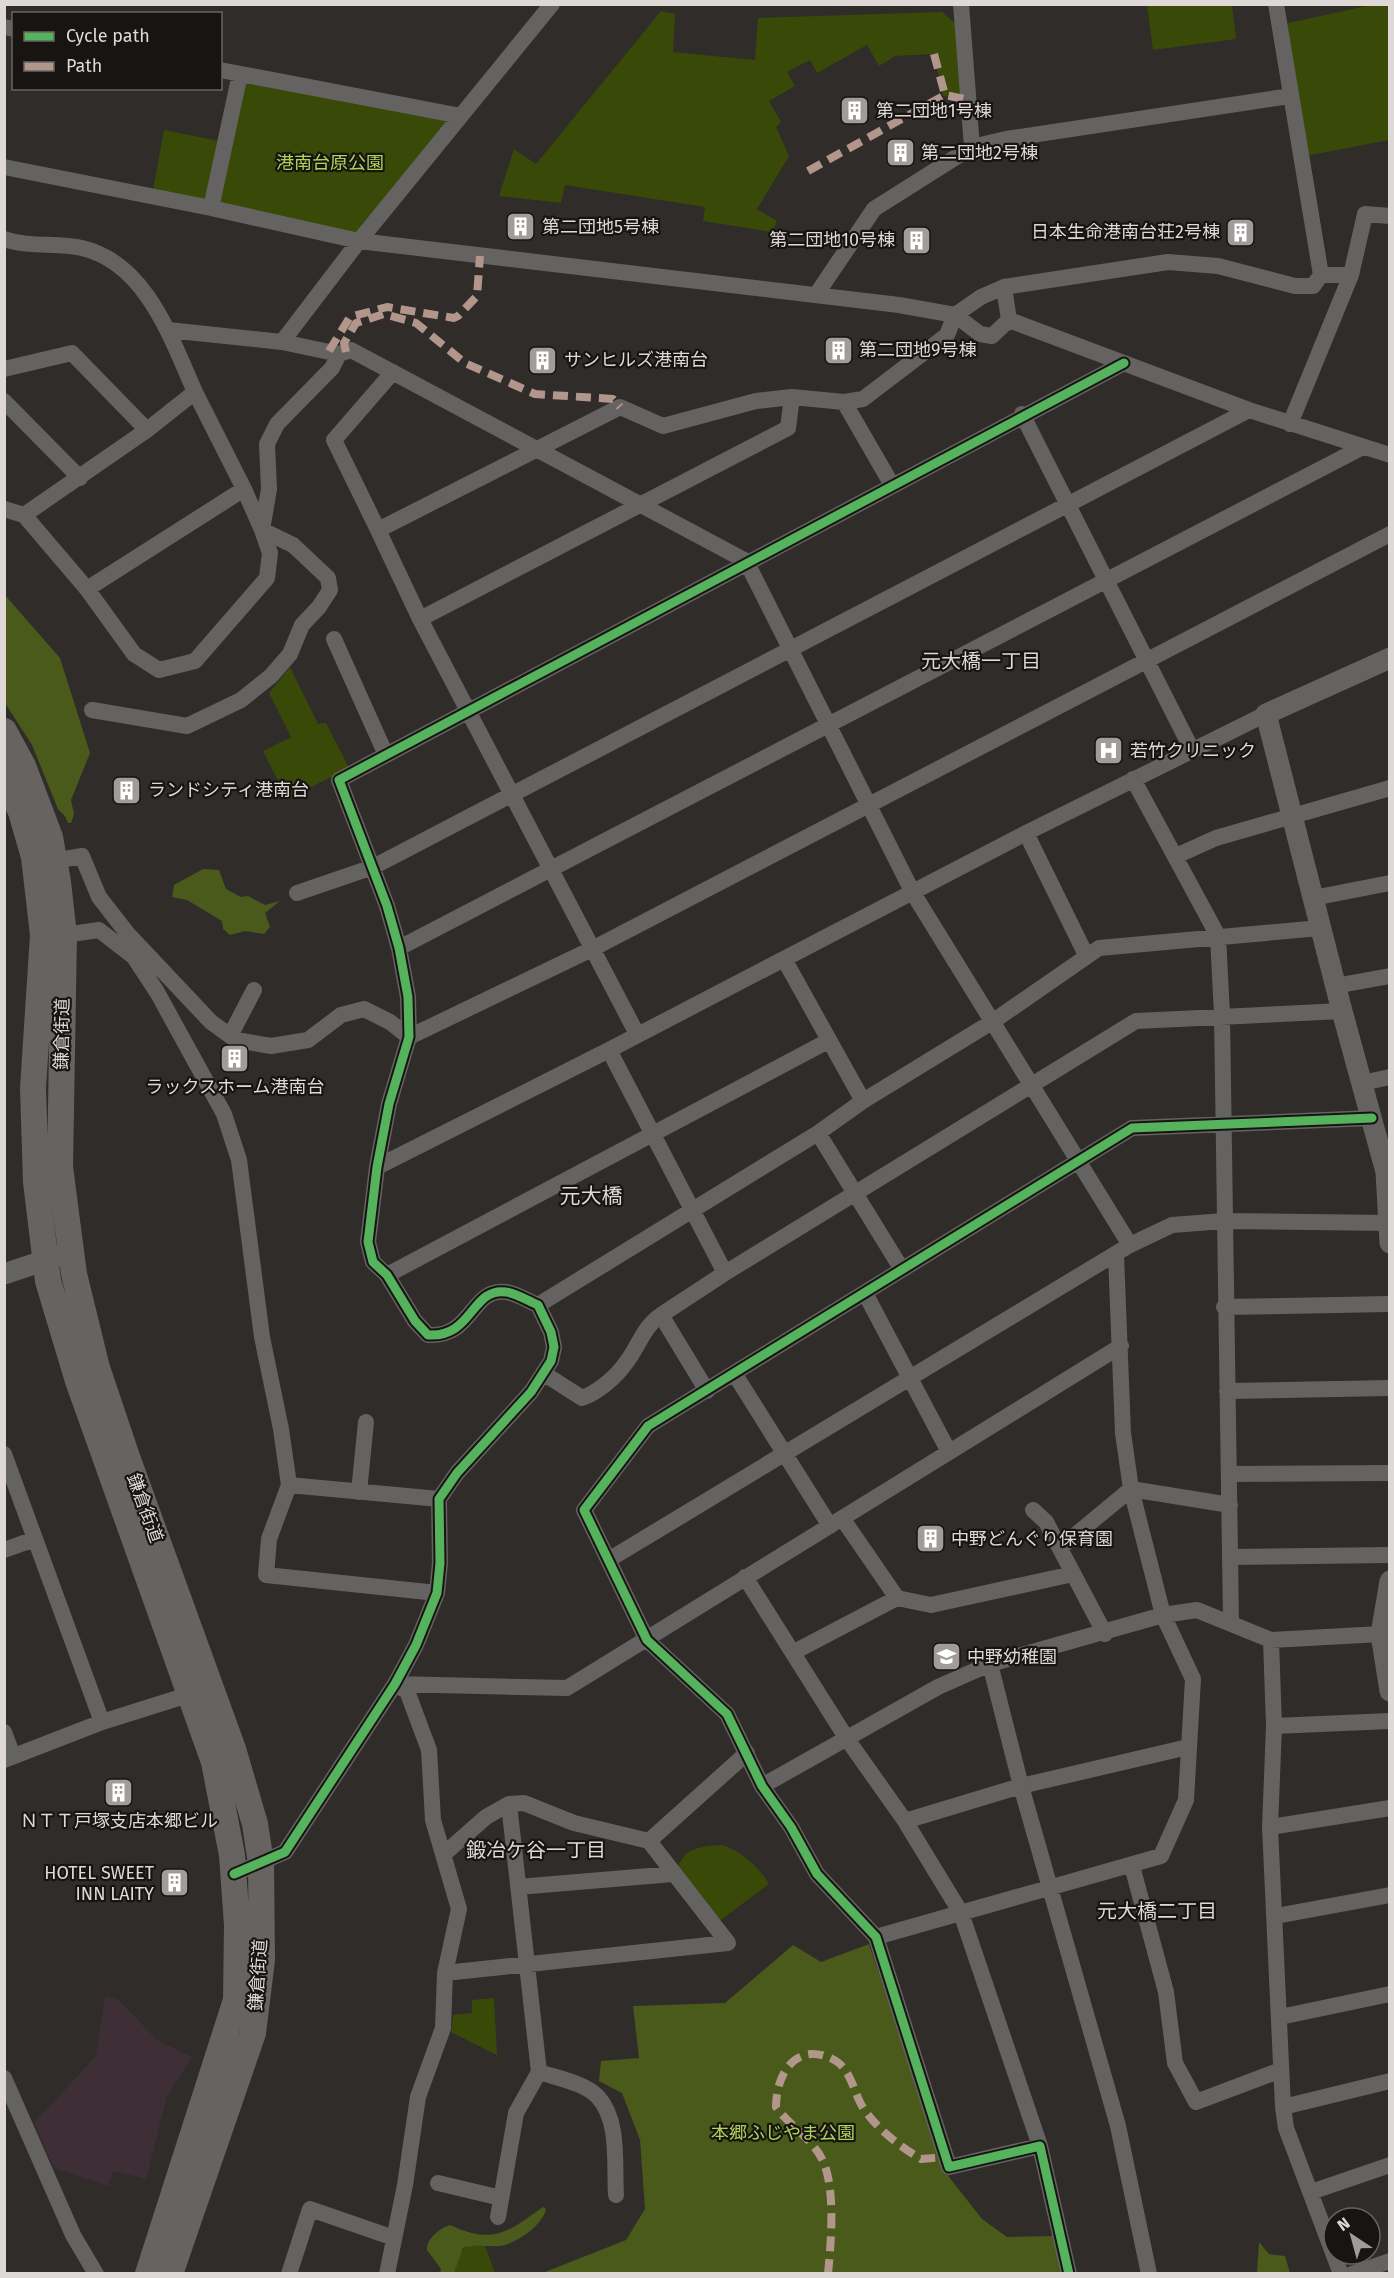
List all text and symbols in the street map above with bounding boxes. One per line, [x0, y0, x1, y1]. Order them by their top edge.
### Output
legend [12, 12, 222, 90]
text: Cycle path [66, 25, 150, 47]
text: Path [66, 55, 102, 77]
building icon: 第二団地1号棟 [839, 95, 871, 127]
place label: 第二団地1号棟 [876, 100, 992, 122]
building icon: 第二団地2号棟 [884, 137, 916, 169]
place label: 第二団地2号棟 [921, 142, 1038, 164]
park label: 港南台原公園 [276, 152, 384, 174]
building icon: 第二団地5号棟 [505, 211, 537, 243]
place label: 第二団地5号棟 [542, 216, 659, 238]
building icon: 日本生命港南台荘2号棟 [1225, 216, 1257, 248]
place label: 日本生命港南台荘2号棟 [1031, 221, 1220, 243]
building icon: 第二団地10号棟 [900, 224, 932, 256]
place label: 第二団地10号棟 [769, 229, 895, 251]
building icon: 第二団地9号棟 [822, 334, 854, 366]
place label: 第二団地9号棟 [859, 339, 976, 361]
building icon: サンヒルズ港南台 [527, 344, 559, 376]
place label: サンヒルズ港南台 [564, 349, 708, 371]
district label: 元大橋一丁目 [921, 649, 1041, 673]
hospital icon: 若竹クリニック [1093, 735, 1125, 767]
place label: 若竹クリニック [1130, 740, 1256, 762]
building icon: ランドシティ港南台 [111, 774, 143, 806]
place label: ランドシティ港南台 [148, 779, 309, 801]
street label: 鎌倉街道 [50, 998, 74, 1070]
building icon: ラックスホーム港南台 [219, 1042, 251, 1074]
place label: ラックスホーム港南台 [146, 1076, 324, 1098]
district label: 元大橋 [560, 1183, 623, 1209]
street label: 鎌倉街道 [122, 1470, 168, 1546]
building icon: 中野どんぐり保育園 [914, 1523, 946, 1555]
place label: 中野どんぐり保育園 [951, 1528, 1113, 1550]
school or university icon: 中野幼稚園 [930, 1641, 962, 1673]
place label: 中野幼稚園 [967, 1646, 1057, 1668]
building icon: ＮＴＴ戸塚支店本郷ビル [103, 1776, 135, 1808]
place label: ＮＴＴ戸塚支店本郷ビル [20, 1810, 218, 1832]
district label: 鍛冶ケ谷一丁目 [466, 1838, 606, 1862]
place label: HOTEL SWEET INN LAITY [44, 1862, 155, 1905]
building icon: HOTEL SWEET INN LAITY [159, 1867, 191, 1899]
district label: 元大橋二丁目 [1097, 1899, 1217, 1923]
street label: 鎌倉街道 [245, 1938, 271, 2012]
park label: 本郷ふじやま公園 [711, 2122, 855, 2144]
north arrow [1322, 2206, 1382, 2266]
text: N [1334, 2213, 1353, 2235]

